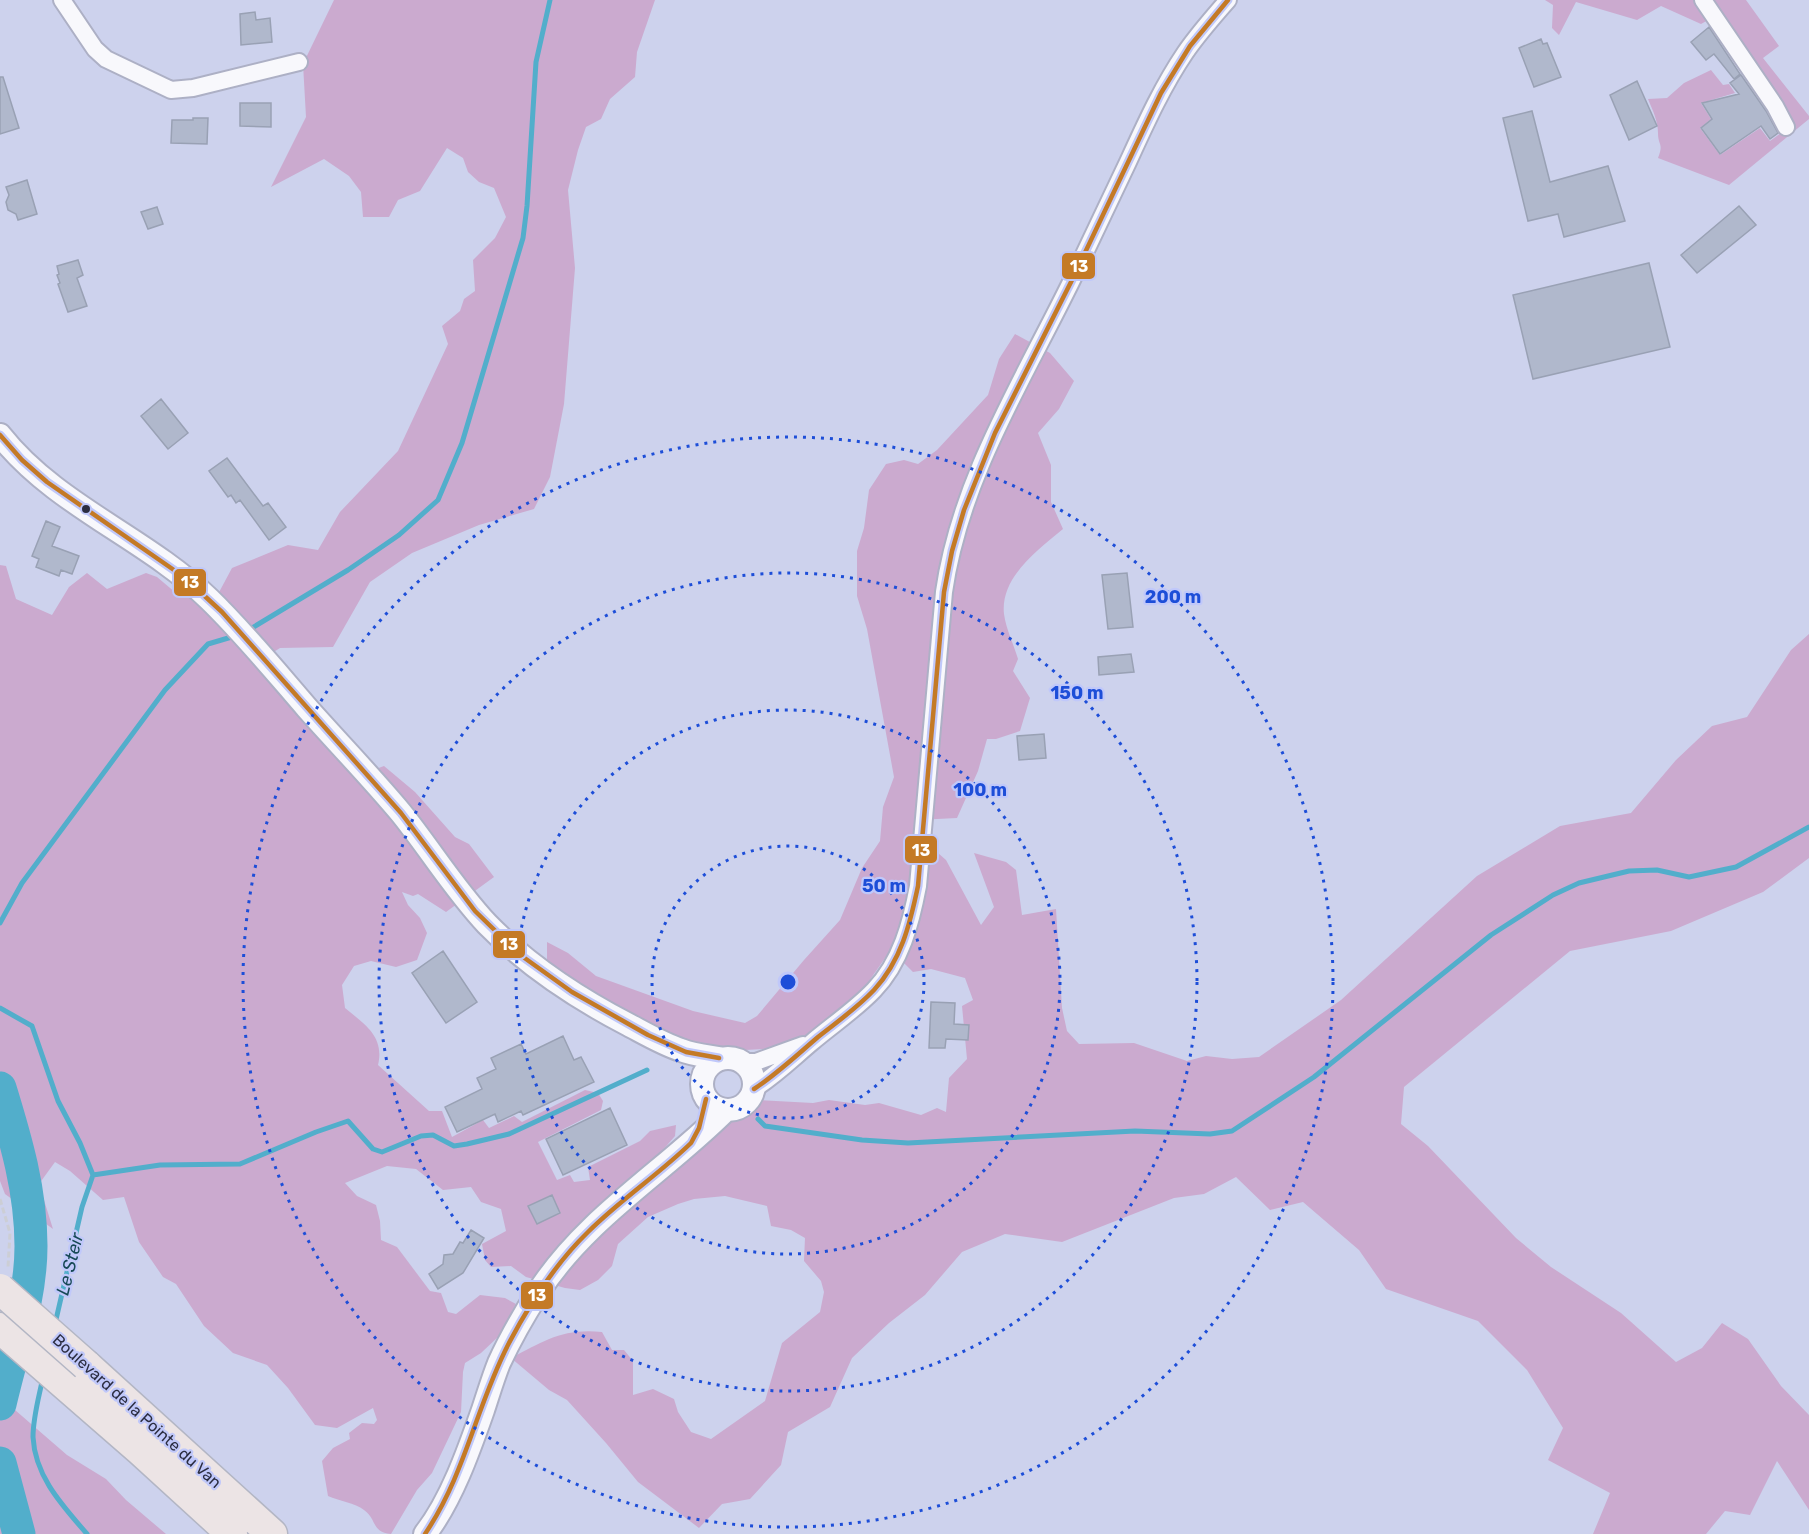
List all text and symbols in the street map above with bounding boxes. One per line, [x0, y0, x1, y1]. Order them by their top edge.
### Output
line badge: 13 [1061, 252, 1096, 280]
text: 13 [1070, 257, 1088, 276]
unlabelled marker [80, 503, 92, 515]
line badge: 13 [173, 568, 207, 597]
text: 13 [181, 573, 199, 592]
text: 200 m [1145, 586, 1201, 608]
text: 150 m [1050, 682, 1104, 704]
text: 100 m [953, 779, 1007, 801]
line badge: 13 [904, 835, 938, 864]
text: 13 [912, 841, 930, 860]
text: 50 m [862, 875, 906, 897]
line badge: 13 [492, 930, 526, 959]
text: 13 [500, 935, 518, 954]
centre of rings [778, 972, 798, 992]
water label: Le Steir [52, 1229, 89, 1298]
line badge: 13 [520, 1281, 554, 1310]
text: 13 [528, 1286, 546, 1305]
street label: Boulevard de la Pointe du Van [49, 1330, 225, 1492]

